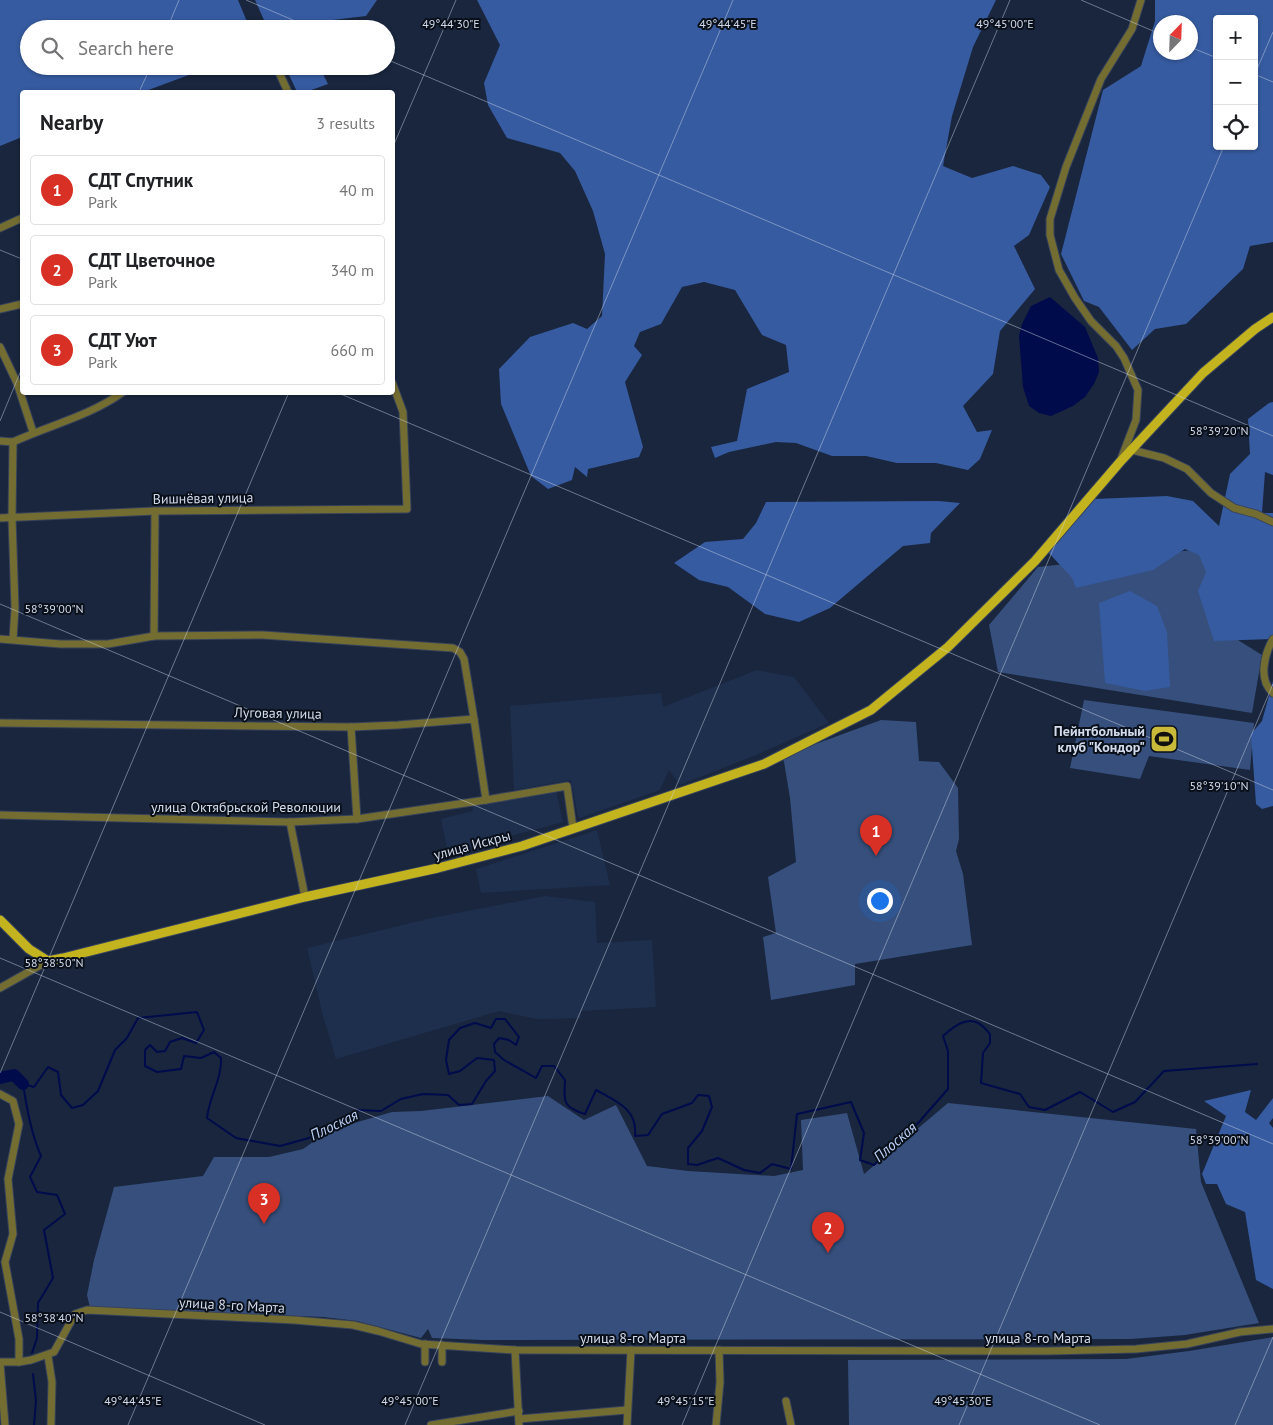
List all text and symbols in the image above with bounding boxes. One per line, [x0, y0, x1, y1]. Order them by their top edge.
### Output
north arrow [1153, 15, 1198, 60]
map controls [1213, 15, 1258, 150]
button: + [1213, 15, 1258, 60]
text: 49°44'30"E [422, 16, 480, 31]
text: 49°44'45"E [699, 16, 757, 31]
text: 49°45'00"E [976, 16, 1034, 31]
search box [20, 20, 395, 75]
icon: search [38, 34, 66, 62]
text: Search here [78, 36, 174, 60]
button: − [1213, 60, 1258, 105]
button: locate [1213, 105, 1258, 150]
text: Nearby [40, 109, 103, 136]
text: 3 results [316, 113, 375, 133]
text: СДТ Спутник [88, 168, 193, 192]
text: 1 [52, 180, 62, 200]
text: 40 m [339, 180, 374, 200]
text: Park [88, 192, 117, 212]
text: СДТ Цветочное [88, 248, 215, 272]
text: 2 [52, 260, 62, 280]
text: 340 m [331, 260, 374, 280]
text: Park [88, 272, 117, 292]
text: СДТ Уют [88, 328, 157, 352]
text: 3 [52, 340, 62, 360]
text: 660 m [331, 340, 374, 360]
text: Park [88, 352, 117, 372]
text: 58°39'20"N [1189, 423, 1249, 438]
street label: Вишнёвая улица [152, 488, 254, 508]
text: 58°39'00"N [24, 601, 84, 616]
street label: Луговая улица [233, 703, 322, 723]
place label: Пейнтбольный клуб "Кондор" [1054, 722, 1145, 756]
sports icon: Пейнтбольный клуб "Кондор" [1149, 724, 1179, 754]
text: 58°39'10"N [1189, 778, 1249, 793]
street label: улица Октябрьской Революции [151, 798, 341, 816]
pin: 1 [860, 815, 892, 856]
street label: улица Искры [432, 826, 512, 864]
your location [867, 888, 893, 914]
text: 58°38'50"N [24, 955, 84, 970]
water label: Плоская [307, 1105, 361, 1144]
water label: Плоская [869, 1118, 920, 1166]
text: 58°39'00"N [1189, 1132, 1249, 1147]
pin: 3 [248, 1183, 280, 1224]
pin: 2 [812, 1212, 844, 1253]
street label: улица 8-го Марта [179, 1293, 286, 1317]
text: 58°38'40"N [24, 1310, 84, 1325]
street label: улица 8-го Марта [580, 1329, 686, 1347]
street label: улица 8-го Марта [985, 1329, 1091, 1347]
text: 49°44'45"E [104, 1393, 162, 1408]
text: 49°45'00"E [381, 1393, 439, 1408]
text: 49°45'15"E [657, 1393, 715, 1408]
text: 49°45'30"E [934, 1393, 992, 1408]

